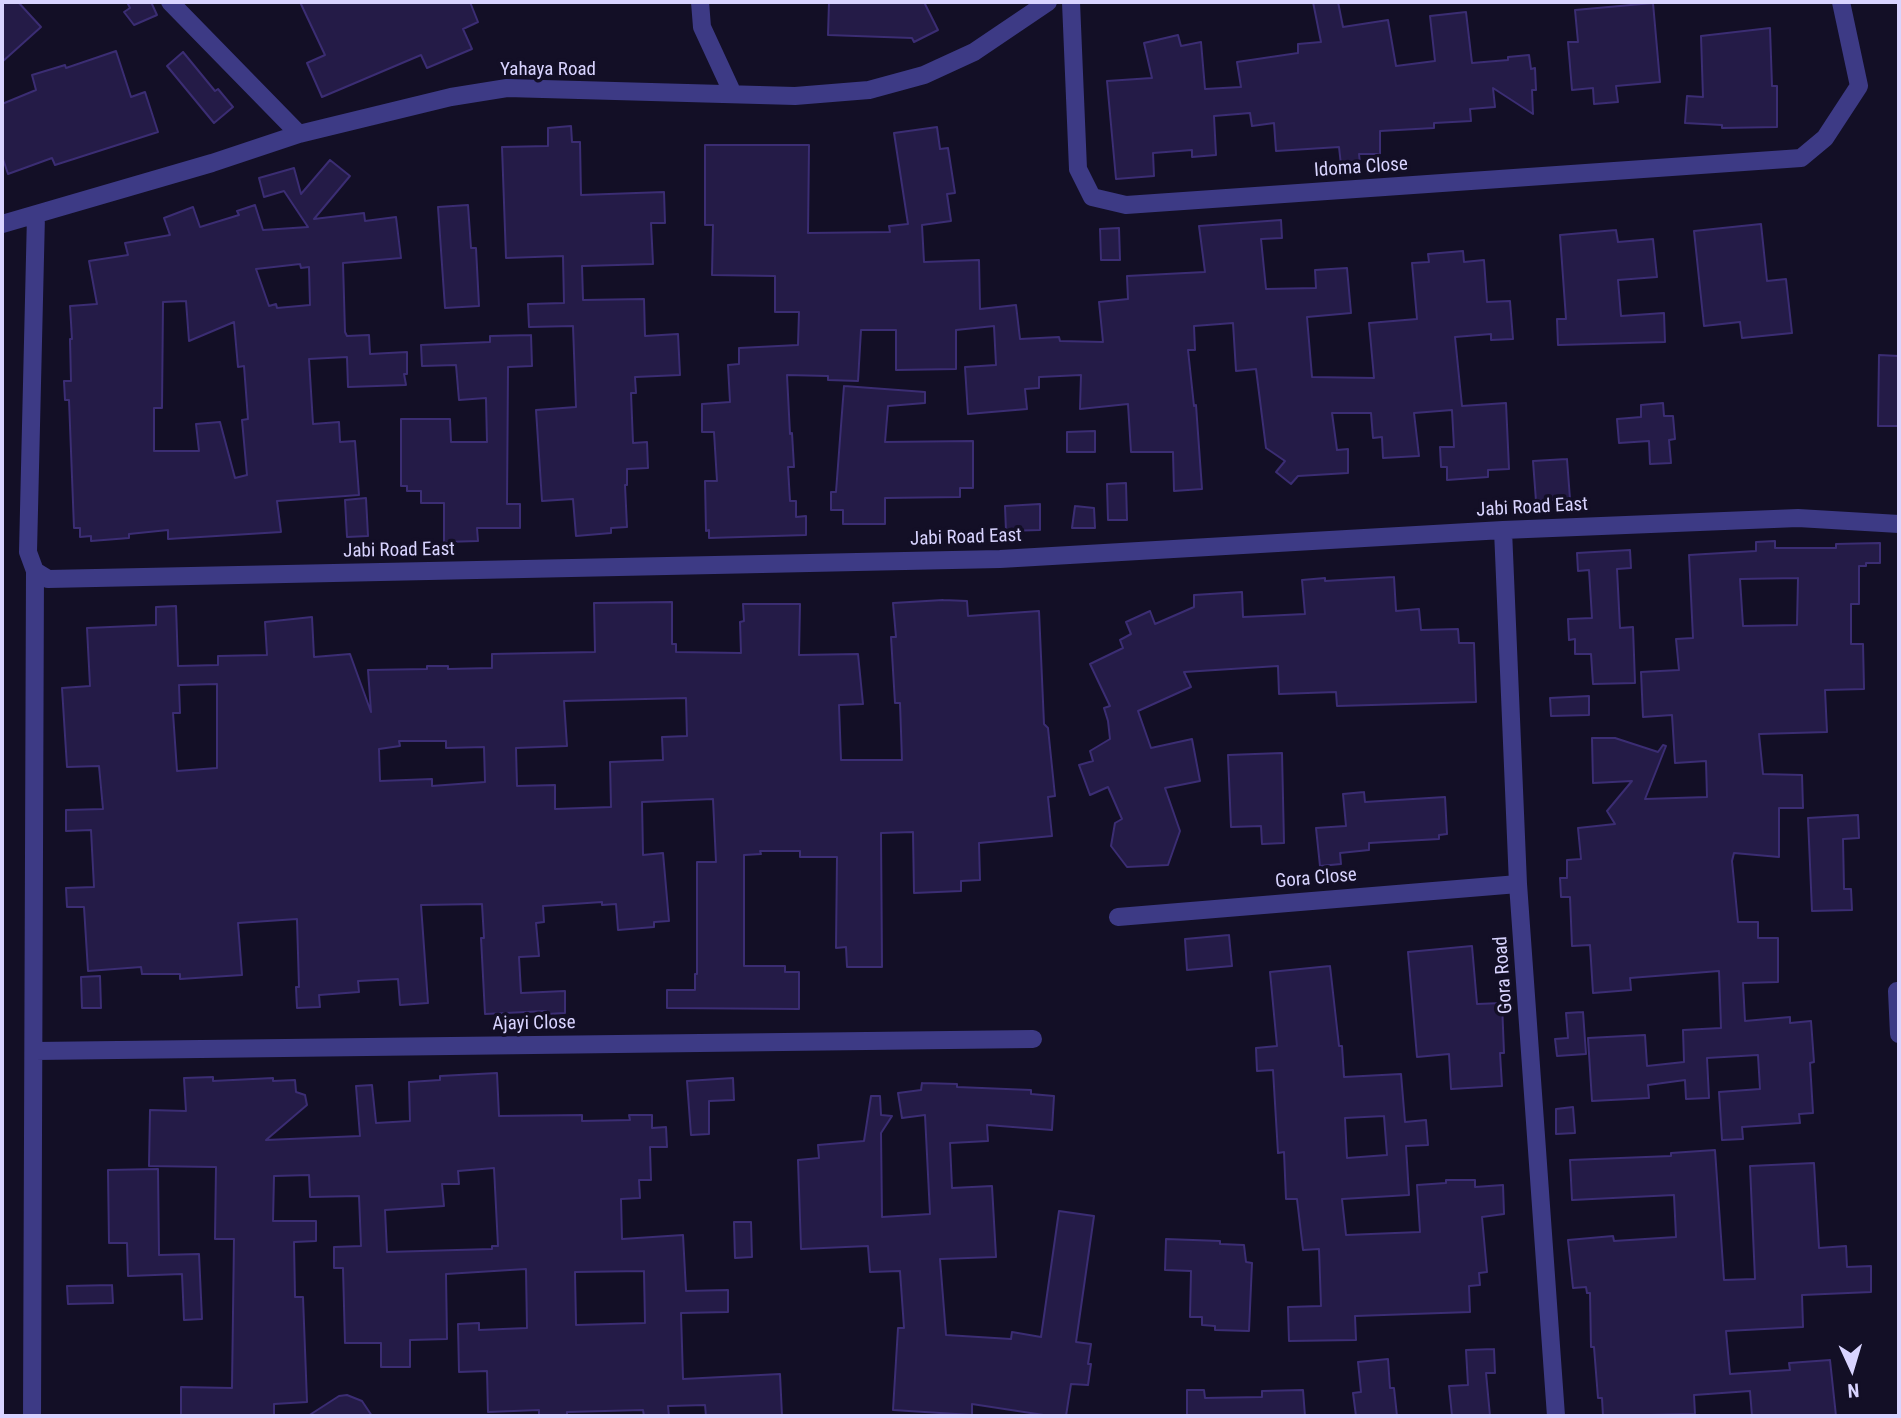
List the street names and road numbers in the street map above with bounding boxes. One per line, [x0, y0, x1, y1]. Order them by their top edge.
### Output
street label: Yahaya Road [500, 59, 596, 81]
street label: Idoma Close [1313, 153, 1409, 183]
street label: Jabi Road East [1476, 494, 1588, 522]
street label: Jabi Road East [910, 525, 1022, 551]
street label: Jabi Road East [343, 539, 455, 563]
street label: Gora Close [1274, 864, 1358, 894]
street label: Gora Road [1490, 935, 1518, 1015]
street label: Ajayi Close [492, 1012, 576, 1036]

